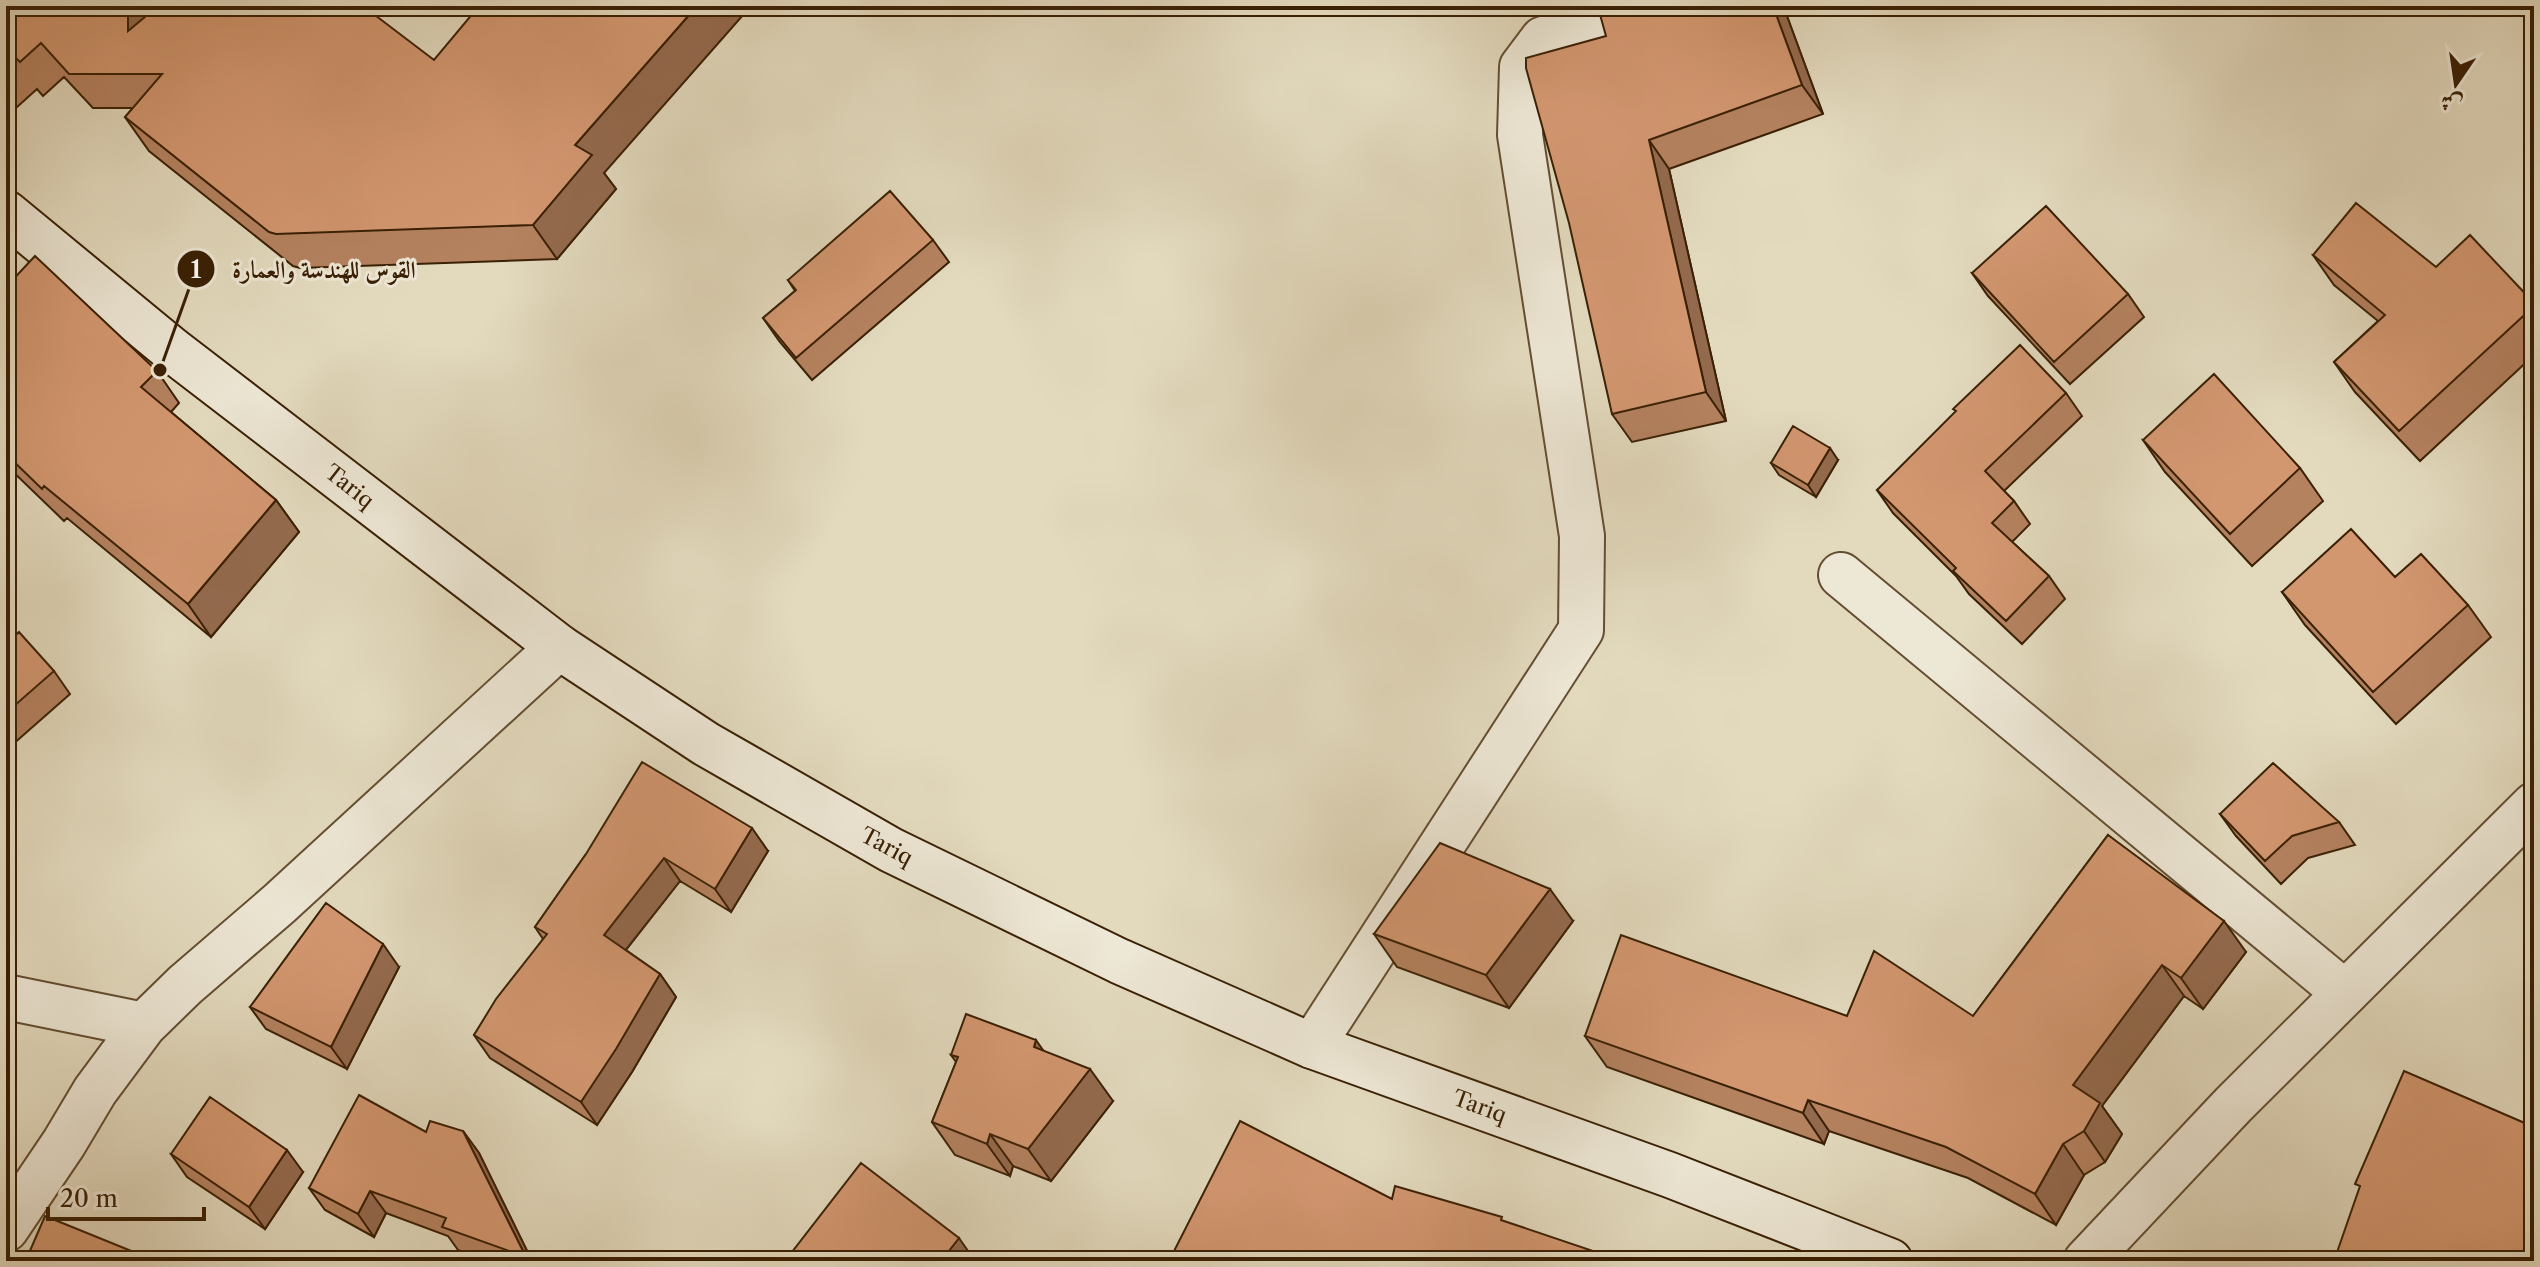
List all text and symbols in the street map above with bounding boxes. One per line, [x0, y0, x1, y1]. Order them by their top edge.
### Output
north arrow [2416, 44, 2496, 124]
text: ش [2438, 87, 2465, 119]
callout: القوس للهندسة والعمارة [176, 245, 432, 293]
text: 1 [191, 255, 202, 284]
text: القوس للهندسة والعمارة [232, 255, 416, 285]
street label: Tariq [320, 459, 380, 514]
street label: Tariq [856, 822, 918, 872]
street label: Tariq [1449, 1084, 1511, 1129]
scale bar [48, 1171, 204, 1221]
text: 20 m [60, 1184, 118, 1213]

